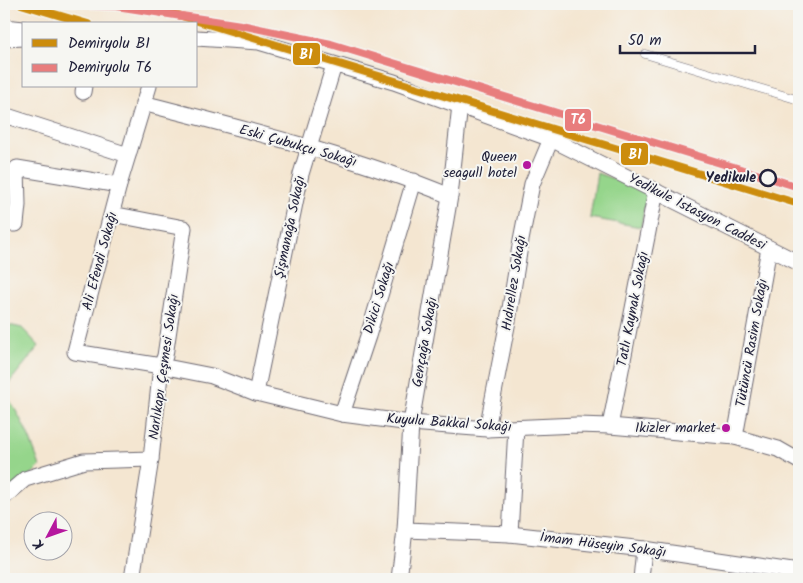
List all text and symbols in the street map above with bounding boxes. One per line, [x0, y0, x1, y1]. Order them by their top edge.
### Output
legend [22, 22, 198, 88]
scale bar [620, 22, 756, 54]
text: 50 m [628, 29, 662, 53]
text: Demiryolu B1 [68, 32, 150, 56]
line badge: B1 [292, 42, 321, 66]
text: B1 [300, 44, 313, 66]
text: Demiryolu T6 [68, 56, 152, 80]
line badge: T6 [564, 108, 592, 132]
text: T6 [570, 109, 586, 131]
street label: Eski Çubukçu Sokağı [237, 119, 360, 173]
line badge: B1 [620, 142, 649, 166]
text: B1 [629, 144, 642, 166]
place label: Queen seagull hotel [443, 146, 518, 184]
marker: Queen seagull hotel [521, 159, 533, 171]
place label: Yedikule [706, 167, 756, 189]
street label: Yedikule İstasyon Caddesi [624, 168, 770, 257]
marker: Yedikule [759, 169, 777, 187]
street label: Şişmanağa Sokağı [268, 173, 312, 280]
street label: Ali Efendi Sokağı [76, 209, 124, 313]
street label: Hıdırellez Sokağı [496, 233, 532, 332]
street label: Tatlı Kaynak Sokağı [611, 249, 655, 368]
street label: Dikici Sokağı [358, 259, 401, 337]
street label: Tütüncü Rasim Sokağı [730, 277, 774, 409]
street label: Narlıkapı Çeşmesi Sokağı [143, 292, 185, 441]
street label: Gençağa Sokağı [406, 295, 444, 389]
street label: Kuyulu Bakkal Sokağı [386, 408, 513, 438]
place label: Ikizler market [635, 417, 717, 439]
marker: Ikizler market [720, 422, 732, 434]
north arrow [22, 510, 72, 560]
street label: İmam Hüseyin Sokağı [538, 526, 668, 564]
text: K [28, 533, 50, 554]

